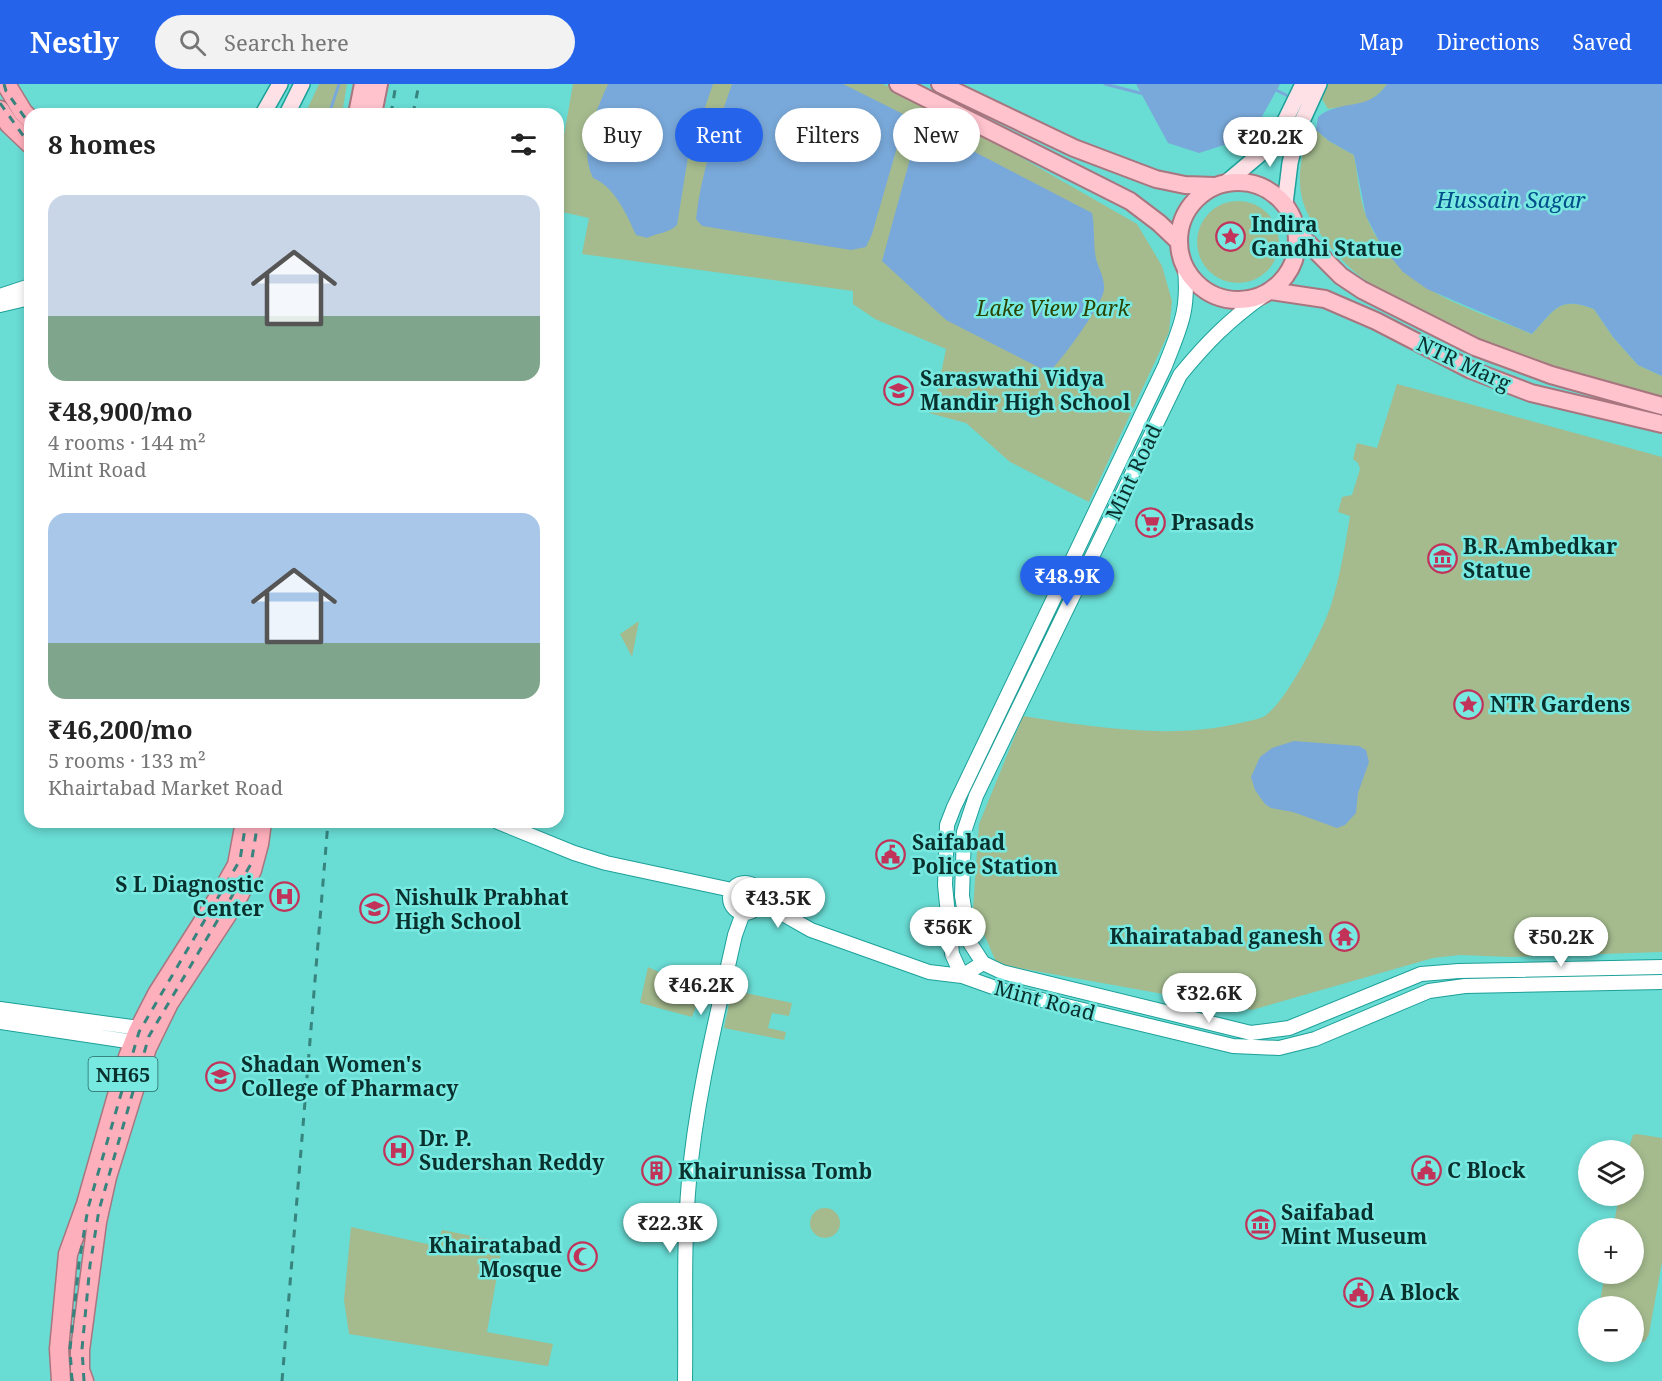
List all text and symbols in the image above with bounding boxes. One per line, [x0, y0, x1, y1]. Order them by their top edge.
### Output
search box [155, 15, 575, 69]
text: Nestly [30, 23, 119, 61]
icon: search [176, 26, 209, 59]
text: Search here [224, 27, 349, 57]
text: Map [1359, 28, 1404, 56]
text: Directions [1437, 28, 1539, 56]
text: Saved [1572, 28, 1632, 56]
chip: Buy [582, 108, 663, 162]
chip: Rent [675, 108, 763, 162]
chip: Filters [775, 108, 881, 162]
chip: New [893, 108, 980, 162]
pin: ₹20.2K [1221, 117, 1319, 168]
text: ₹20.2K [1237, 123, 1303, 150]
text: 8 homes [48, 126, 156, 162]
icon: filters [507, 128, 540, 161]
water label: Hussain Sagar [1435, 184, 1586, 214]
place label: Indira Gandhi Statue [1251, 210, 1402, 262]
place icon: Indira Gandhi Statue [1214, 220, 1246, 252]
icon: home [240, 234, 348, 342]
park label: Lake View Park [975, 294, 1131, 322]
street label: NTR Marg [1412, 329, 1516, 397]
place label: Saraswathi Vidya Mandir High School [920, 364, 1131, 416]
school or university icon: Saraswathi Vidya Mandir High School [883, 374, 915, 406]
text: ₹48,900/mo [48, 393, 193, 429]
street label: Mint Road [1098, 419, 1168, 525]
text: 4 rooms · 144 m² [48, 429, 206, 456]
text: Mint Road [48, 456, 147, 483]
supermarket icon: Prasads [1134, 506, 1166, 538]
place label: Prasads [1171, 508, 1254, 536]
place label: B.R.Ambedkar Statue [1463, 532, 1617, 584]
museum icon: B.R.Ambedkar Statue [1426, 542, 1458, 574]
icon: home [240, 552, 348, 660]
pin: ₹48.9K [1018, 556, 1116, 607]
text: ₹48.9K [1034, 562, 1100, 589]
place icon: NTR Gardens [1453, 688, 1485, 720]
place label: NTR Gardens [1490, 690, 1630, 718]
text: ₹46,200/mo [48, 711, 193, 747]
text: 5 rooms · 133 m² [48, 747, 206, 774]
text: Khairtabad Market Road [48, 774, 283, 801]
place label: Saifabad Police Station [912, 828, 1058, 880]
public building icon: Saifabad Police Station [875, 838, 907, 870]
place label: S L Diagnostic Center [115, 870, 264, 922]
pin: ₹43.5K [729, 878, 827, 929]
hospital icon: S L Diagnostic Center [269, 880, 301, 912]
place label: Nishulk Prabhat High School [395, 883, 569, 935]
text: ₹43.5K [745, 884, 811, 911]
school or university icon: Nishulk Prabhat High School [358, 893, 390, 925]
pin: ₹56K [912, 907, 984, 958]
text: ₹56K [924, 913, 972, 940]
pin: ₹50.2K [1512, 917, 1610, 968]
temple icon: Khairatabad ganesh [1328, 920, 1360, 952]
place label: Khairatabad ganesh [1110, 922, 1323, 950]
text: ₹50.2K [1528, 923, 1594, 950]
pin: ₹46.2K [652, 965, 750, 1016]
text: ₹46.2K [668, 971, 734, 998]
street label: Mint Road [991, 973, 1099, 1027]
pin: ₹32.6K [1160, 973, 1258, 1024]
text: ₹32.6K [1176, 979, 1242, 1006]
place label: Shadan Women's College of Pharmacy [241, 1050, 459, 1102]
road number: NH65 [88, 1057, 158, 1091]
school or university icon: Shadan Women's College of Pharmacy [204, 1060, 236, 1092]
place label: Dr. P. Sudershan Reddy [419, 1124, 605, 1176]
hospital icon: Dr. P. Sudershan Reddy [382, 1134, 414, 1166]
map controls [1578, 1140, 1644, 1362]
button: layers [1578, 1140, 1644, 1206]
public building icon: C Block [1410, 1154, 1442, 1186]
building icon: Khairunissa Tomb [641, 1155, 673, 1187]
place label: C Block [1447, 1156, 1526, 1184]
place label: Khairunissa Tomb [678, 1157, 872, 1185]
place label: Saifabad Mint Museum [1281, 1198, 1427, 1250]
pin: ₹22.3K [621, 1203, 719, 1254]
museum icon: Saifabad Mint Museum [1244, 1208, 1276, 1240]
text: ₹22.3K [637, 1209, 703, 1236]
button: + [1578, 1218, 1644, 1284]
place label: Khairatabad Mosque [428, 1231, 562, 1283]
mosque icon: Khairatabad Mosque [567, 1241, 599, 1273]
public building icon: A Block [1342, 1276, 1374, 1308]
place label: A Block [1379, 1278, 1460, 1306]
button: − [1578, 1296, 1644, 1362]

